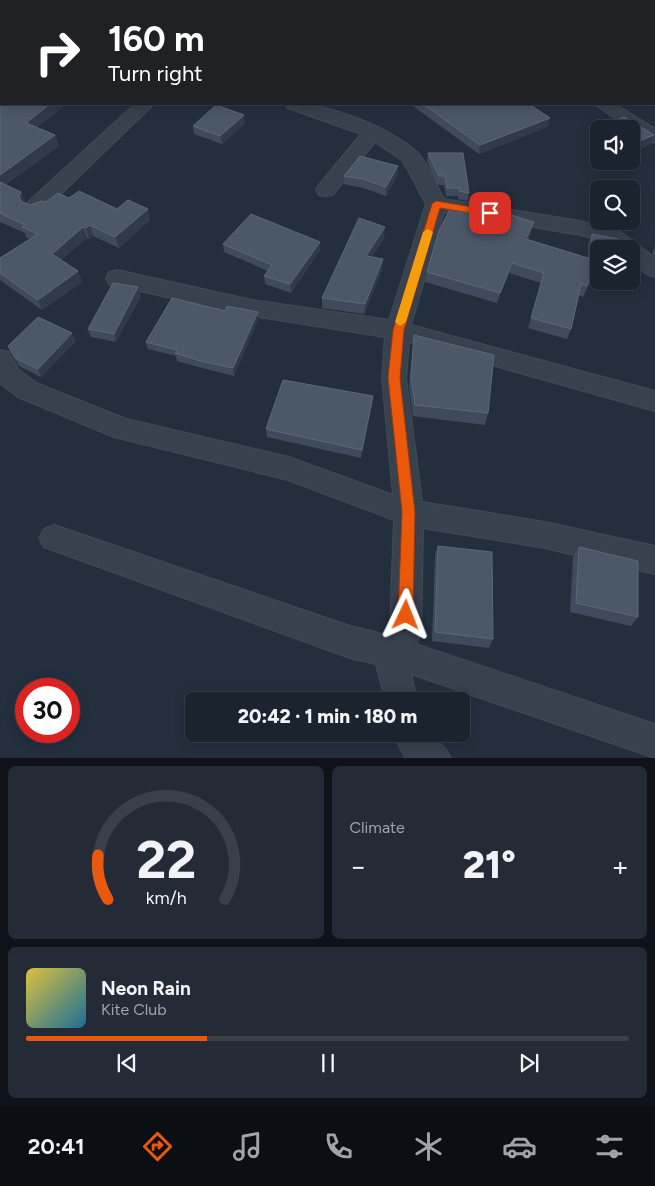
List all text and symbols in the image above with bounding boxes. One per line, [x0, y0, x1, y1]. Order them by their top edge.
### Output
text: 160 m [108, 18, 205, 60]
icon: right [25, 20, 90, 85]
text: Turn right [108, 60, 203, 87]
map controls [590, 120, 640, 290]
button: sound [590, 120, 640, 170]
button: search [590, 180, 640, 230]
pin [469, 192, 511, 234]
icon: arrive [476, 199, 504, 227]
button: layers [590, 240, 640, 290]
position arrow [379, 588, 431, 640]
speed limit sign: 30 [15, 678, 80, 743]
text: 20:42 · 1 min · 180 m [238, 705, 417, 728]
text: Climate [350, 818, 405, 837]
text: 22 [136, 829, 196, 891]
text: 21° [463, 842, 516, 888]
text: − [350, 849, 367, 883]
text: + [612, 849, 629, 883]
text: km/h [145, 887, 186, 908]
text: Neon Rain [101, 977, 191, 1000]
text: Kite Club [101, 1000, 167, 1019]
icon: previous [113, 1049, 141, 1077]
icon: pause [314, 1049, 342, 1077]
icon: next [515, 1049, 543, 1077]
icon: directions [140, 1129, 175, 1164]
icon: music [230, 1129, 265, 1164]
icon: phone [321, 1129, 356, 1164]
icon: climate [411, 1129, 446, 1164]
icon: car [502, 1129, 537, 1164]
icon: filters [592, 1129, 627, 1164]
text: 20:41 [28, 1133, 85, 1160]

